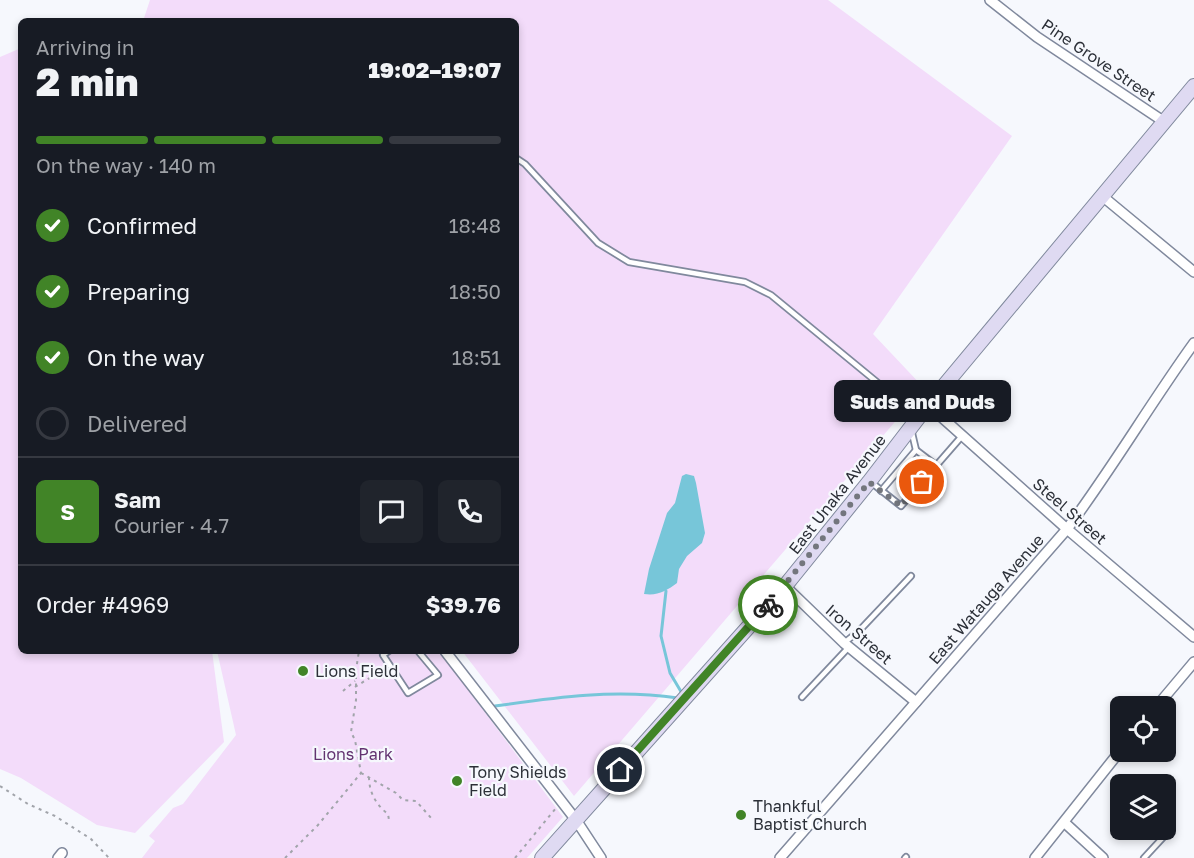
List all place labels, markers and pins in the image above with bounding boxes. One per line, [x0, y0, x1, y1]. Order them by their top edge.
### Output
callout: Suds and Duds [834, 380, 1010, 422]
pin [896, 456, 947, 507]
place label: Lions Field [315, 661, 398, 681]
marker: Lions Field [296, 664, 310, 678]
pin [594, 744, 645, 795]
place label: Tony Shields Field [469, 762, 567, 800]
marker: Tony Shields Field [450, 774, 464, 788]
place label: Thankful Baptist Church [753, 796, 867, 834]
marker: Thankful Baptist Church [734, 808, 748, 822]

